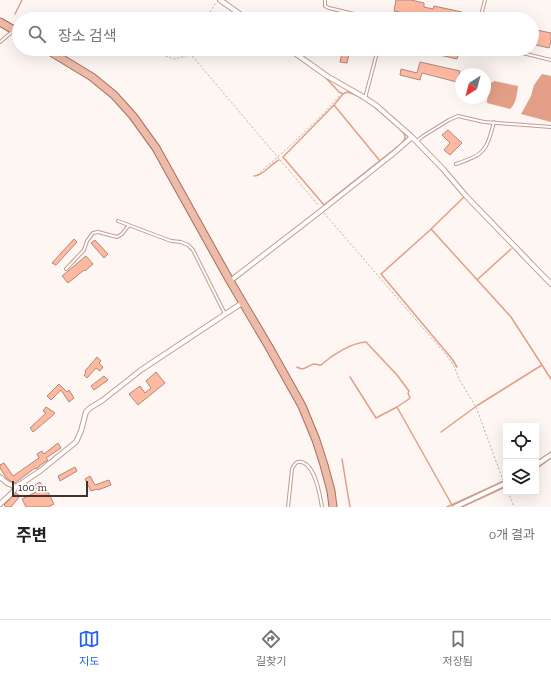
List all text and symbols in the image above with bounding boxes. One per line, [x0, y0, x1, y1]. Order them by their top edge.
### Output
search box [12, 12, 539, 56]
icon: search [26, 23, 48, 45]
text: 장소 검색 [58, 27, 117, 45]
north arrow [455, 68, 491, 104]
map controls [503, 423, 539, 495]
button: locate [503, 423, 539, 459]
button: layers [503, 459, 539, 495]
scale bar [12, 479, 88, 498]
text: 100 m [18, 481, 47, 494]
text: 주변 [16, 525, 47, 545]
text: 0개 결과 [489, 527, 535, 542]
tab: 지도 [78, 628, 100, 668]
tab: 길찾기 [256, 628, 286, 668]
tab: 저장됨 [443, 628, 473, 668]

